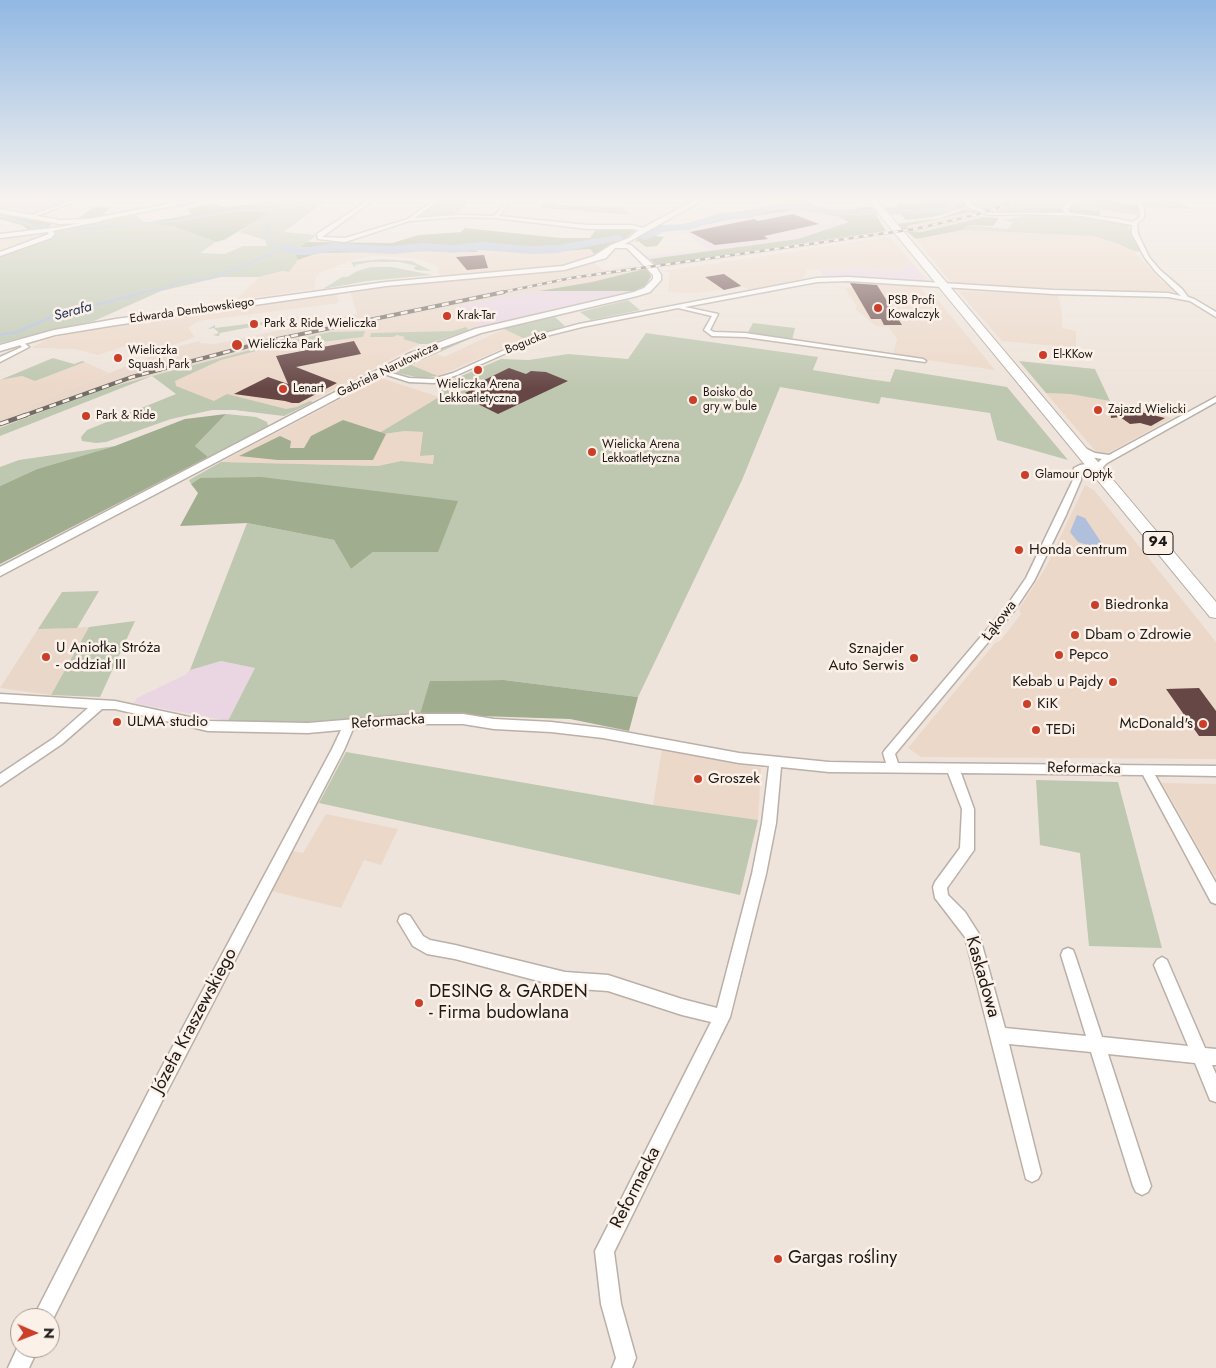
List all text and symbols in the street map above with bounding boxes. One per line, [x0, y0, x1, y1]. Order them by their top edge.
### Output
place label: PSB Profi Kowalczyk [888, 294, 939, 322]
street label: Edwarda Dembowskiego [129, 295, 255, 327]
water label: Serafa [52, 299, 94, 325]
marker: PSB Profi Kowalczyk [872, 302, 884, 314]
place label: Krak-Tar [457, 309, 496, 323]
marker: Krak-Tar [441, 310, 453, 322]
place label: Park & Ride Wieliczka [264, 317, 377, 331]
marker: Park & Ride Wieliczka [248, 318, 260, 330]
street label: Bogucka [503, 328, 549, 358]
marker: Wieliczka Park [230, 338, 244, 352]
place label: Wieliczka Park [248, 338, 322, 352]
street label: Gabriela Narutowicza [335, 339, 441, 401]
place label: Wieliczka Squash Park [128, 344, 190, 372]
place label: El-KKow [1053, 348, 1093, 362]
marker: El-KKow [1037, 349, 1049, 361]
marker: Wieliczka Squash Park [112, 352, 124, 364]
marker: Wieliczka Arena Lekkoatletyczna [472, 364, 484, 376]
place label: Wieliczka Arena Lekkoatletyczna [436, 378, 520, 406]
place label: Lenart [293, 382, 324, 396]
marker: Lenart [277, 383, 289, 395]
place label: Boisko do gry w bule [703, 386, 757, 414]
marker: Boisko do gry w bule [687, 394, 699, 406]
place label: Zajazd Wielicki [1108, 403, 1186, 417]
marker: Zajazd Wielicki [1092, 404, 1104, 416]
place label: Park & Ride [96, 409, 156, 423]
marker: Park & Ride [80, 410, 92, 422]
place label: Wielicka Arena Lekkoatletyczna [602, 438, 680, 466]
marker: Wielicka Arena Lekkoatletyczna [586, 446, 598, 458]
place label: Glamour Optyk [1035, 468, 1113, 482]
marker: Glamour Optyk [1019, 469, 1031, 481]
road number: 94 [1143, 532, 1173, 554]
place label: Honda centrum [1029, 541, 1127, 559]
marker: Honda centrum [1013, 544, 1025, 556]
place label: Biedronka [1105, 596, 1168, 614]
street label: Łąkowa [979, 597, 1021, 645]
marker: Biedronka [1089, 599, 1101, 611]
place label: Dbam o Zdrowie [1085, 626, 1191, 644]
marker: Dbam o Zdrowie [1069, 629, 1081, 641]
place label: U Aniołka Stróża - oddział III [56, 639, 161, 674]
place label: Sznajder Auto Serwis [829, 640, 904, 675]
place label: Pepco [1069, 646, 1108, 664]
marker: Pepco [1053, 649, 1065, 661]
marker: U Aniołka Stróża - oddział III [40, 651, 52, 663]
marker: Sznajder Auto Serwis [908, 652, 920, 664]
place label: Kebab u Pajdy [1012, 673, 1103, 691]
marker: Kebab u Pajdy [1107, 676, 1119, 688]
place label: KiK [1037, 695, 1058, 713]
marker: KiK [1021, 698, 1033, 710]
street label: Reformacka [351, 710, 425, 734]
place label: ULMA studio [127, 713, 208, 731]
place label: McDonald's [1119, 715, 1193, 733]
marker: ULMA studio [111, 716, 123, 728]
marker: McDonald's [1197, 718, 1209, 730]
place label: TEDi [1046, 721, 1075, 739]
marker: TEDi [1030, 724, 1042, 736]
street label: Reformacka [1047, 759, 1121, 779]
place label: Groszek [708, 770, 760, 788]
marker: Groszek [692, 773, 704, 785]
street label: Kaskadowa [960, 934, 1004, 1020]
street label: Józefa Kraszewskiego [148, 945, 242, 1097]
place label: DESING & GARDEN - Firma budowlana [429, 982, 588, 1024]
marker: DESING & GARDEN - Firma budowlana [413, 997, 425, 1009]
street label: Reformacka [606, 1144, 666, 1232]
place label: Gargas rośliny [788, 1248, 897, 1270]
marker: Gargas rośliny [772, 1253, 784, 1265]
north arrow [10, 1308, 60, 1358]
text: N [39, 1328, 59, 1339]

